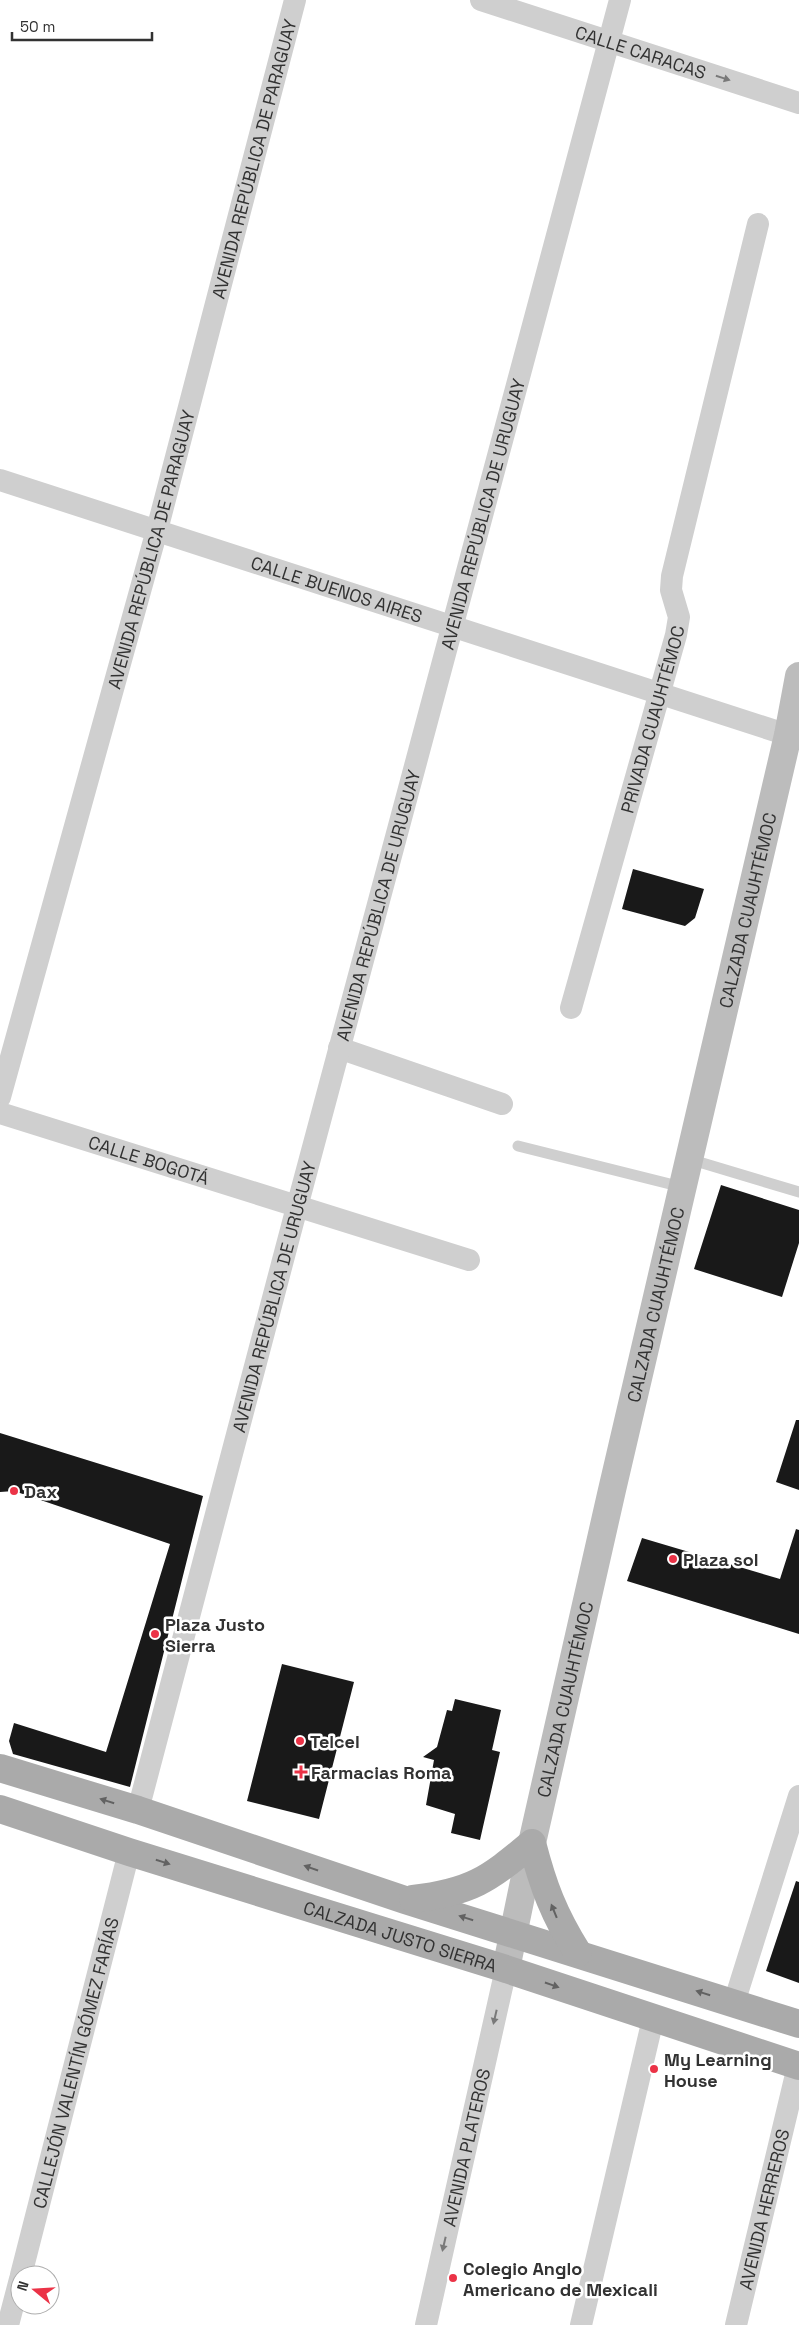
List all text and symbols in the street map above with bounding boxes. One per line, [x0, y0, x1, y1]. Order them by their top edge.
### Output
scale bar [12, 10, 152, 42]
street label: AVENIDA REPÚBLICA DE PARAGUAY [206, 16, 301, 301]
text: 50 m [20, 17, 55, 36]
street label: CALLE CARACAS [572, 20, 709, 84]
one-way arrow [716, 74, 731, 82]
street label: AVENIDA REPÚBLICA DE URUGUAY [435, 376, 530, 652]
street label: AVENIDA REPÚBLICA DE PARAGUAY [102, 407, 199, 692]
street label: CALLE BUENOS AIRES [248, 550, 425, 627]
street label: PRIVADA CUAUHTÉMOC [615, 624, 689, 816]
street label: AVENIDA REPÚBLICA DE URUGUAY [330, 767, 425, 1043]
street label: CALZADA CUAUHTÉMOC [713, 810, 781, 1010]
street label: CALLE BOGOTÁ [86, 1130, 212, 1189]
street label: AVENIDA REPÚBLICA DE URUGUAY [227, 1158, 320, 1435]
street label: CALZADA CUAUHTÉMOC [621, 1205, 689, 1405]
place label: Dax [24, 1480, 57, 1503]
marker: Dax [8, 1485, 20, 1497]
place label: Plaza sol [683, 1548, 759, 1571]
marker: Plaza sol [667, 1553, 679, 1565]
street label: CALZADA CUAUHTÉMOC [531, 1599, 598, 1799]
place label: Plaza Justo Sierra [165, 1613, 265, 1657]
marker: Plaza Justo Sierra [149, 1628, 161, 1640]
place label: Telcel [310, 1730, 360, 1753]
marker: Telcel [294, 1735, 306, 1747]
place label: Farmacias Roma [311, 1761, 452, 1784]
marker: Farmacias Roma [295, 1766, 307, 1778]
one-way arrow [100, 1796, 115, 1804]
one-way arrow [155, 1859, 170, 1867]
one-way arrow [304, 1864, 319, 1871]
street label: CALZADA JUSTO SIERRA [301, 1895, 500, 1977]
one-way arrow [549, 1904, 557, 1918]
one-way arrow [458, 1913, 473, 1921]
street label: CALLEJÓN VALENTÍN GÓMEZ FARÍAS [27, 1915, 123, 2211]
one-way arrow [545, 1981, 560, 1989]
one-way arrow [695, 1989, 710, 1997]
one-way arrow [491, 2009, 499, 2025]
place label: My Learning House [664, 2048, 772, 2092]
marker: My Learning House [648, 2063, 660, 2075]
street label: AVENIDA PLATEROS [437, 2066, 495, 2229]
street label: AVENIDA HERREROS [733, 2126, 794, 2292]
one-way arrow [440, 2236, 448, 2251]
place label: Colegio Anglo Americano de Mexicali [463, 2257, 658, 2301]
north arrow [10, 2265, 60, 2315]
marker: Colegio Anglo Americano de Mexicali [447, 2272, 459, 2284]
text: N [13, 2279, 33, 2293]

